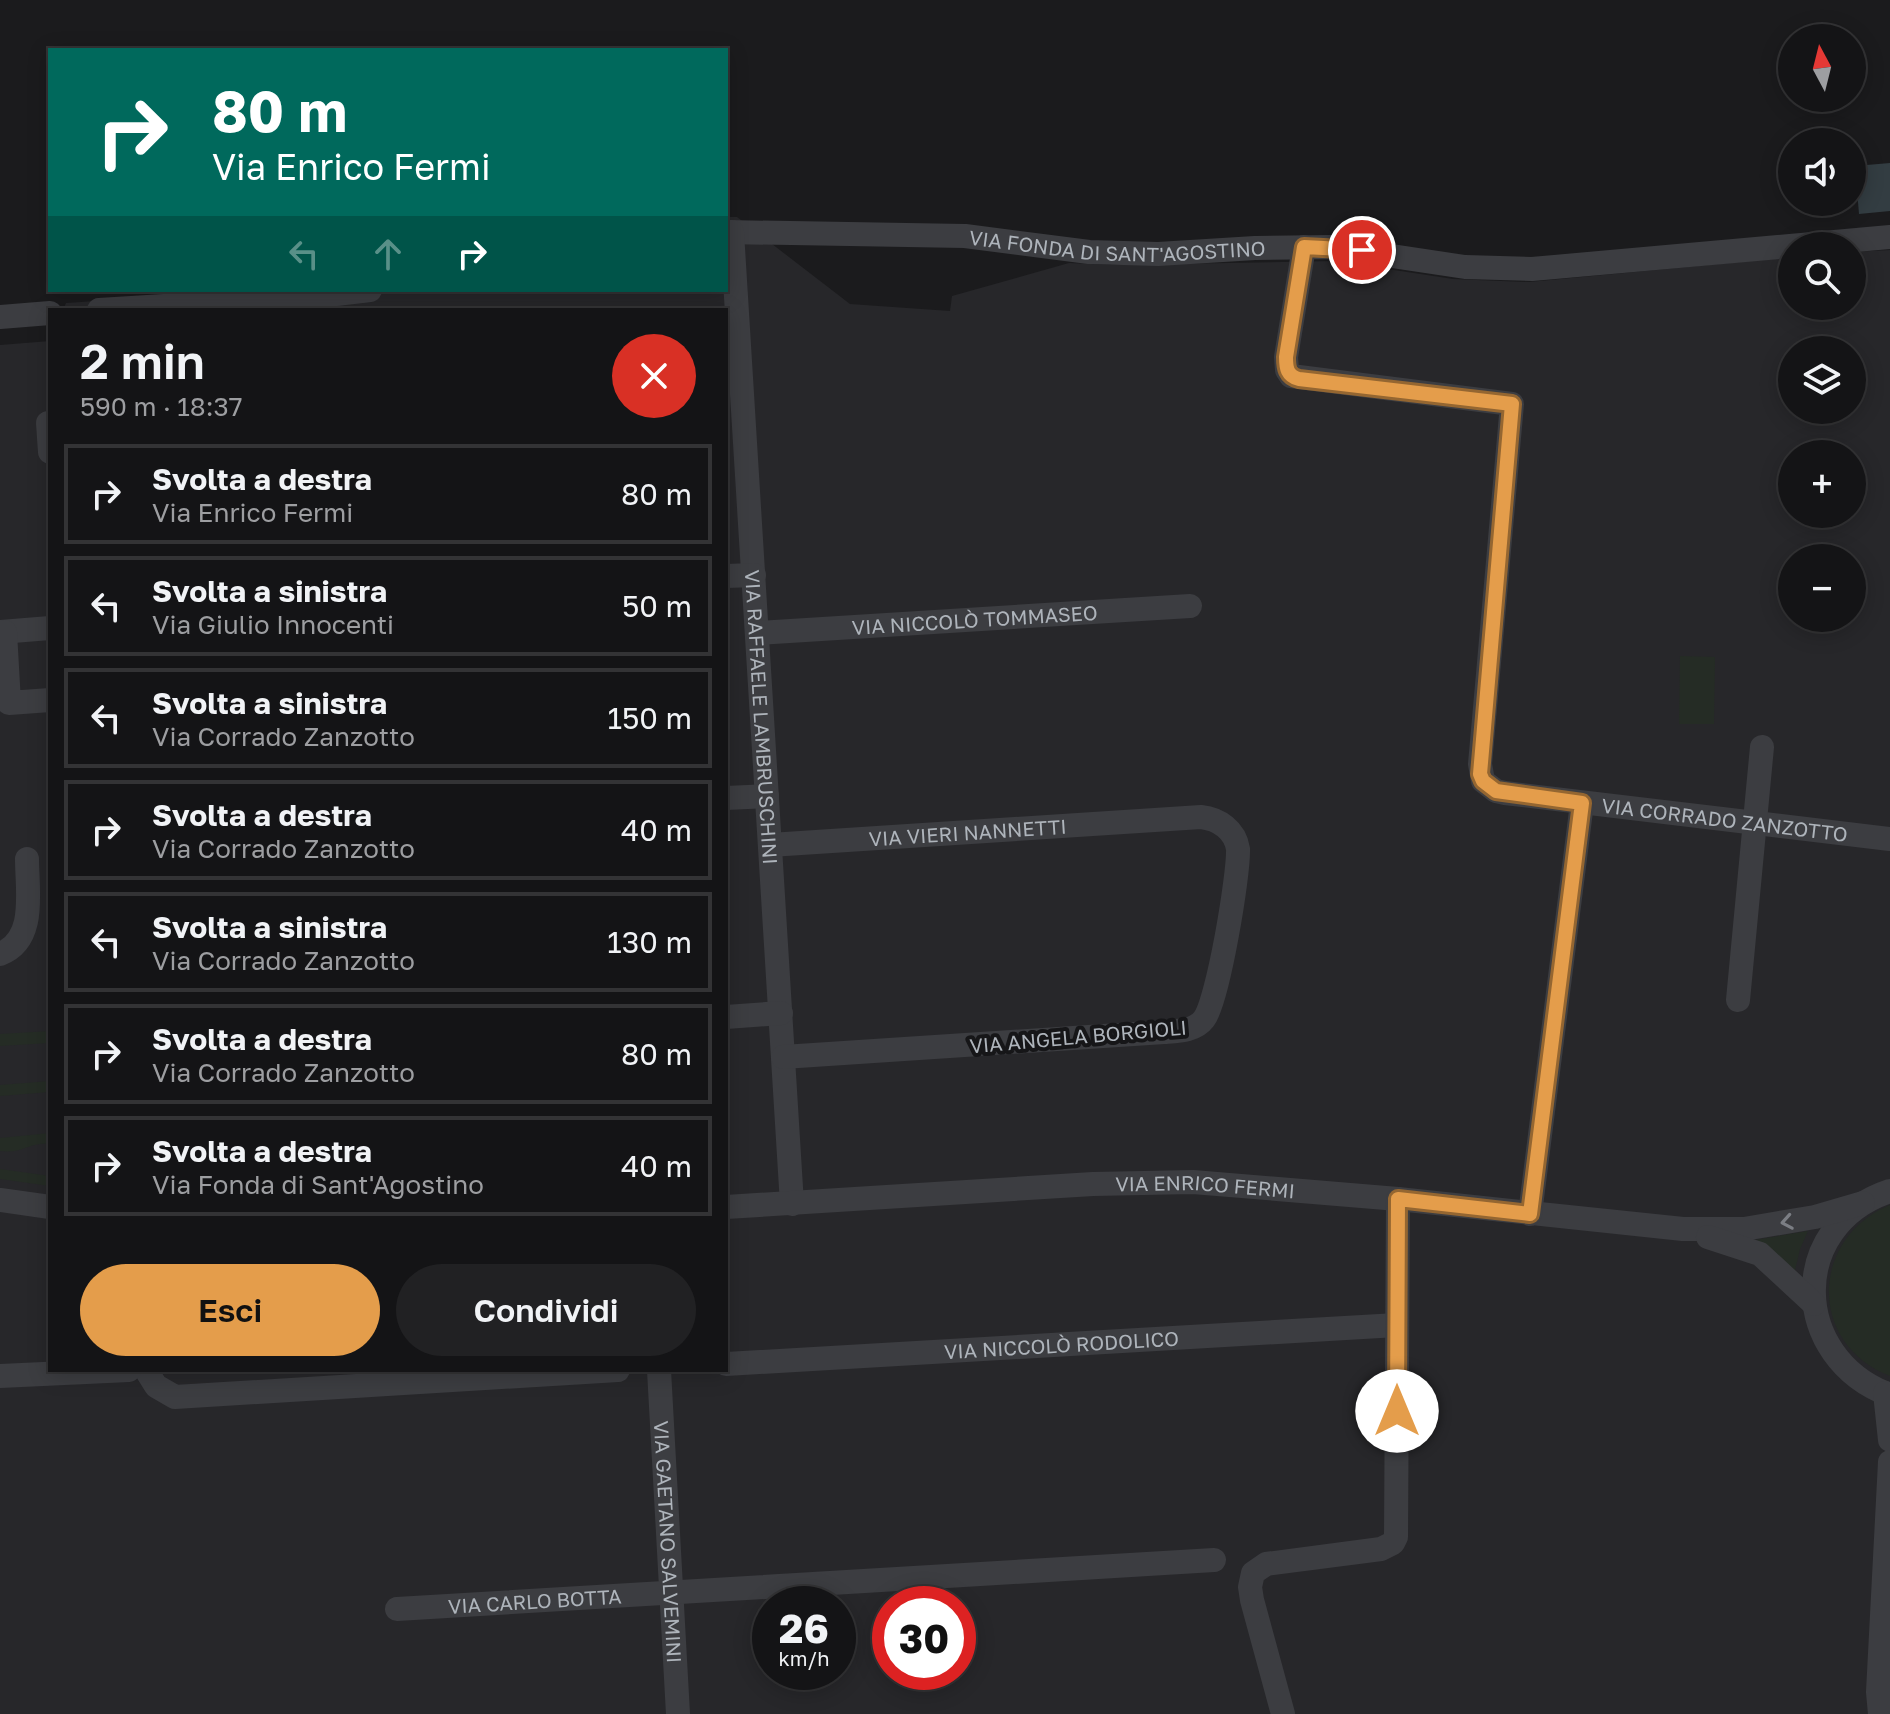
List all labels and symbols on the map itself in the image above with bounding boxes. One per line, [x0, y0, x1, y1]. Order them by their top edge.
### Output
north arrow [1778, 24, 1866, 112]
pin [1328, 216, 1396, 284]
street label: VIA FONDA DI SANT'AGOSTINO [968, 225, 1266, 266]
street label: VIA RAFFAELE LAMBRUSCHINI [741, 569, 783, 865]
street label: VIA NICCOLÒ TOMMASEO [851, 600, 1098, 639]
street label: VIA CORRADO ZANZOTTO [1600, 793, 1849, 846]
street label: VIA VIERI NANNETTI [868, 814, 1067, 851]
street label: VIA ANGELA BORGIOLI [968, 1015, 1188, 1057]
street label: VIA ENRICO FERMI [1115, 1170, 1296, 1202]
one-way arrow [1780, 1213, 1794, 1230]
street label: VIA NICCOLÒ RODOLICO [943, 1326, 1180, 1363]
position arrow [1355, 1369, 1439, 1453]
street label: VIA GAETANO SALVEMINI [650, 1420, 687, 1664]
street label: VIA CARLO BOTTA [447, 1584, 622, 1618]
speed limit sign: 30 [872, 1586, 976, 1690]

